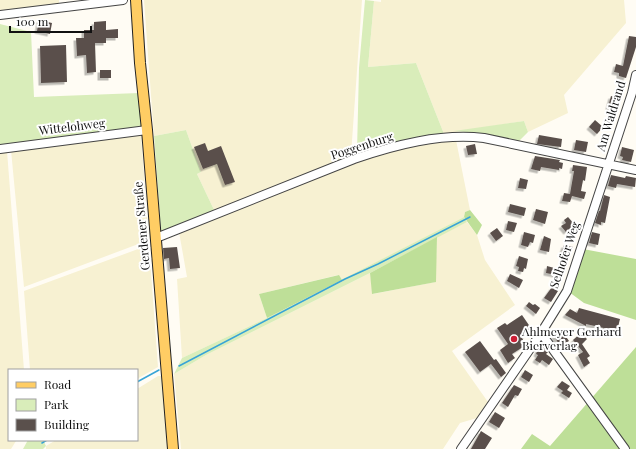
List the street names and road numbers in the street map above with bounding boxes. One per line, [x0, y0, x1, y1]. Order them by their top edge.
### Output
street label: Am Waldrand [591, 79, 628, 154]
street label: Wittelohweg [37, 114, 106, 138]
street label: Poggenburg [328, 127, 396, 163]
street label: Gerdener Straße [129, 181, 153, 271]
street label: Selhofer Weg [545, 219, 583, 290]

